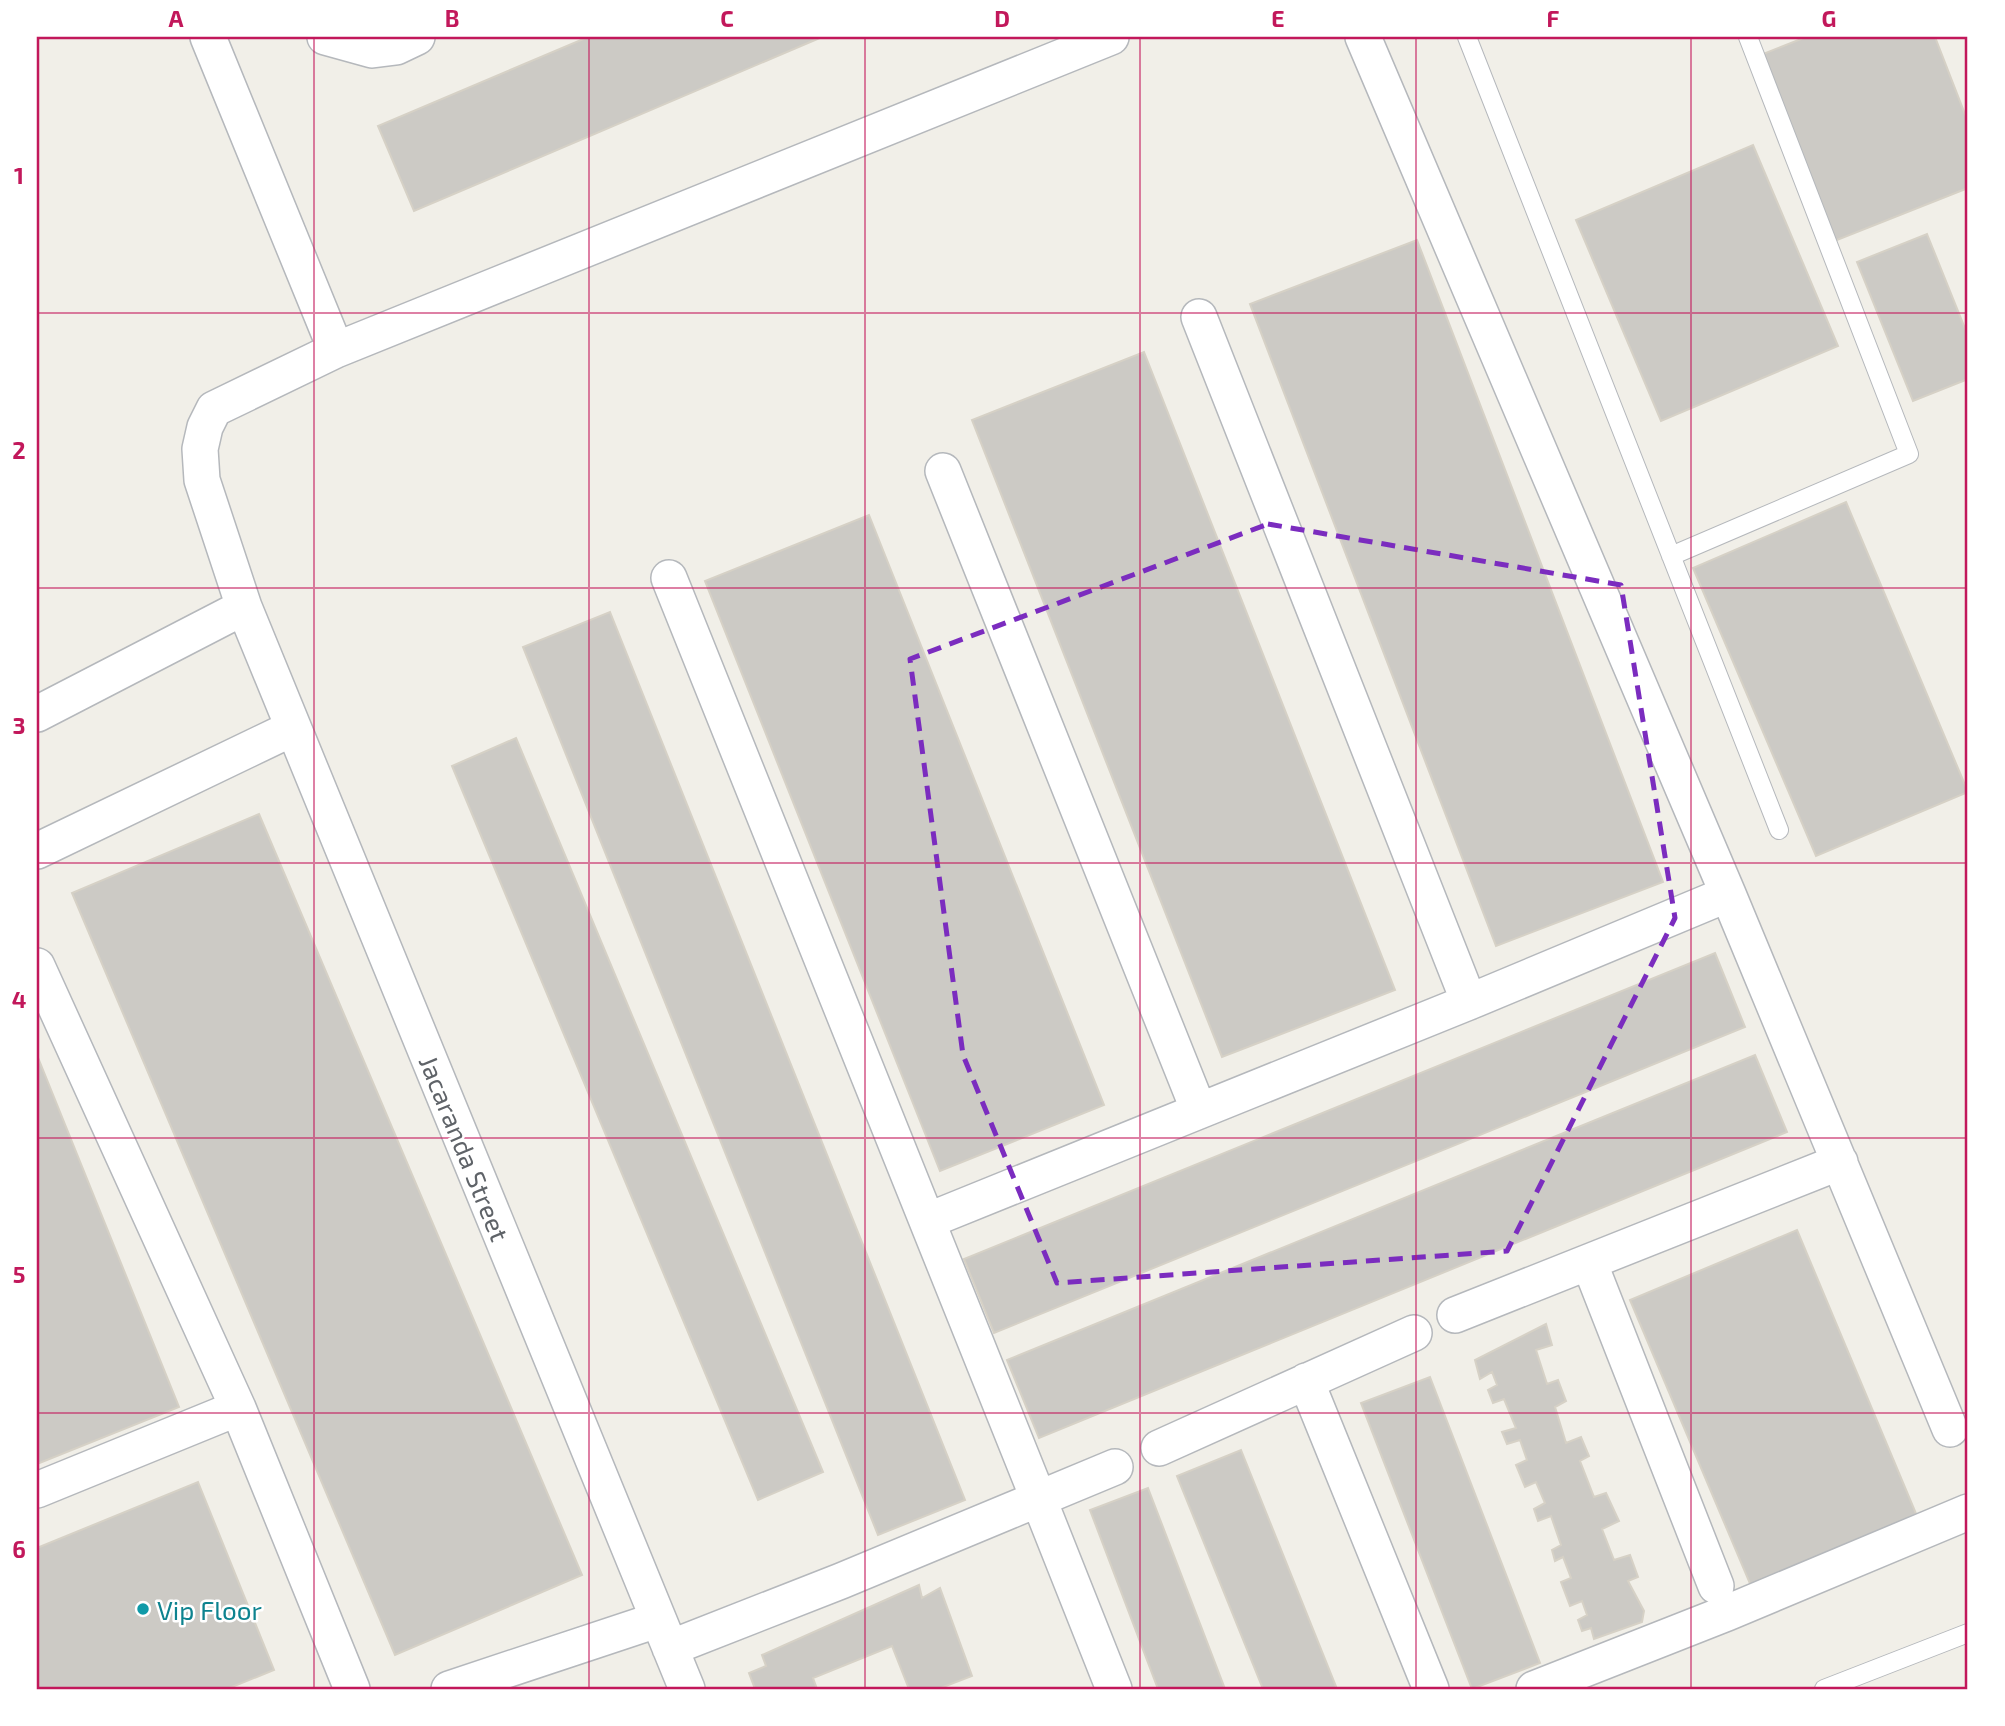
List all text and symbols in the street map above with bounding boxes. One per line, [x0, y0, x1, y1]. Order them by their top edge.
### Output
text: A [168, 4, 184, 32]
text: B [445, 4, 459, 32]
text: C [720, 4, 734, 32]
text: D [994, 4, 1010, 32]
text: E [1271, 4, 1285, 32]
text: F [1547, 4, 1560, 32]
text: G [1822, 4, 1836, 32]
text: 1 [14, 161, 24, 189]
text: 2 [12, 436, 26, 464]
text: 3 [12, 711, 26, 739]
text: 4 [12, 985, 26, 1013]
street label: Jacaranda Street [414, 1051, 516, 1245]
text: 5 [13, 1260, 25, 1288]
text: 6 [12, 1535, 26, 1563]
place label: Vip Floor [157, 1594, 262, 1625]
marker: Vip Floor [135, 1601, 151, 1617]

